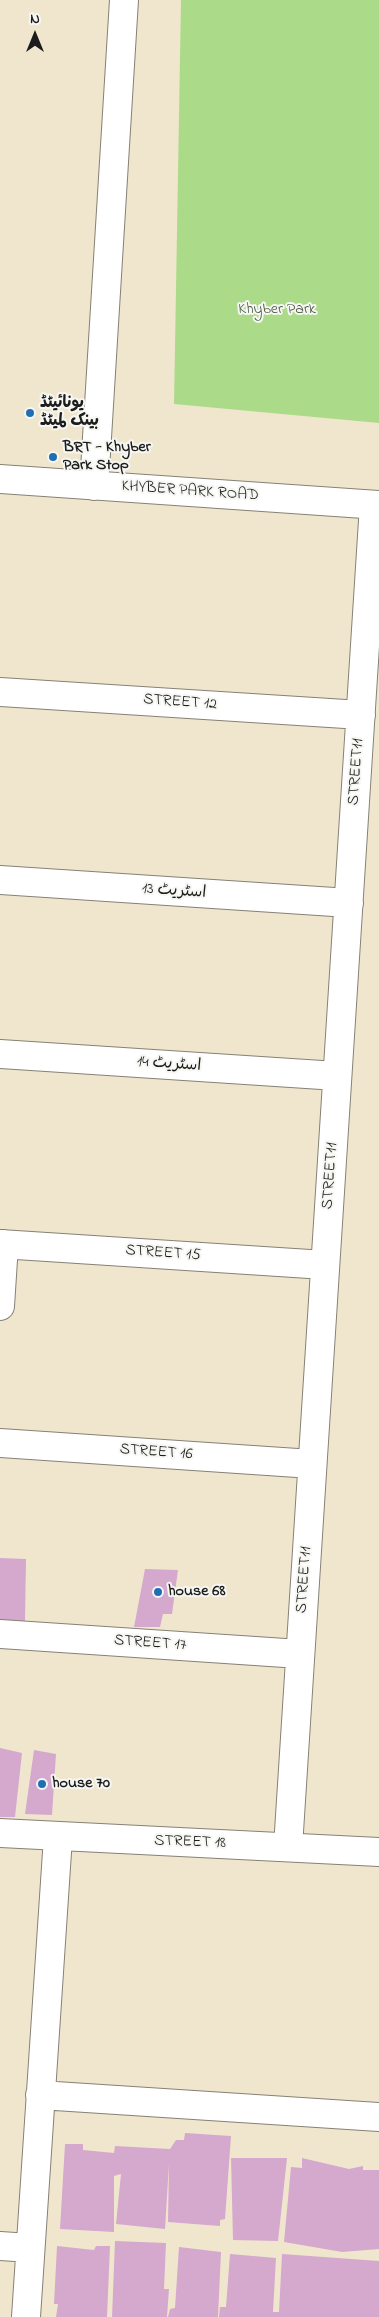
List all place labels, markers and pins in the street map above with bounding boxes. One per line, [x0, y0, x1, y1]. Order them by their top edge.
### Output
place label: یونائیٹڈ بینک لمیٹڈ [40, 394, 99, 432]
marker: یونائیٹڈ بینک لمیٹڈ [24, 407, 36, 419]
place label: BRT - Khyber Park Stop [63, 438, 151, 476]
marker: BRT - Khyber Park Stop [47, 451, 59, 463]
place label: house 68 [168, 1582, 225, 1602]
marker: house 68 [152, 1586, 164, 1598]
place label: house 70 [52, 1774, 110, 1794]
marker: house 70 [36, 1778, 48, 1790]

